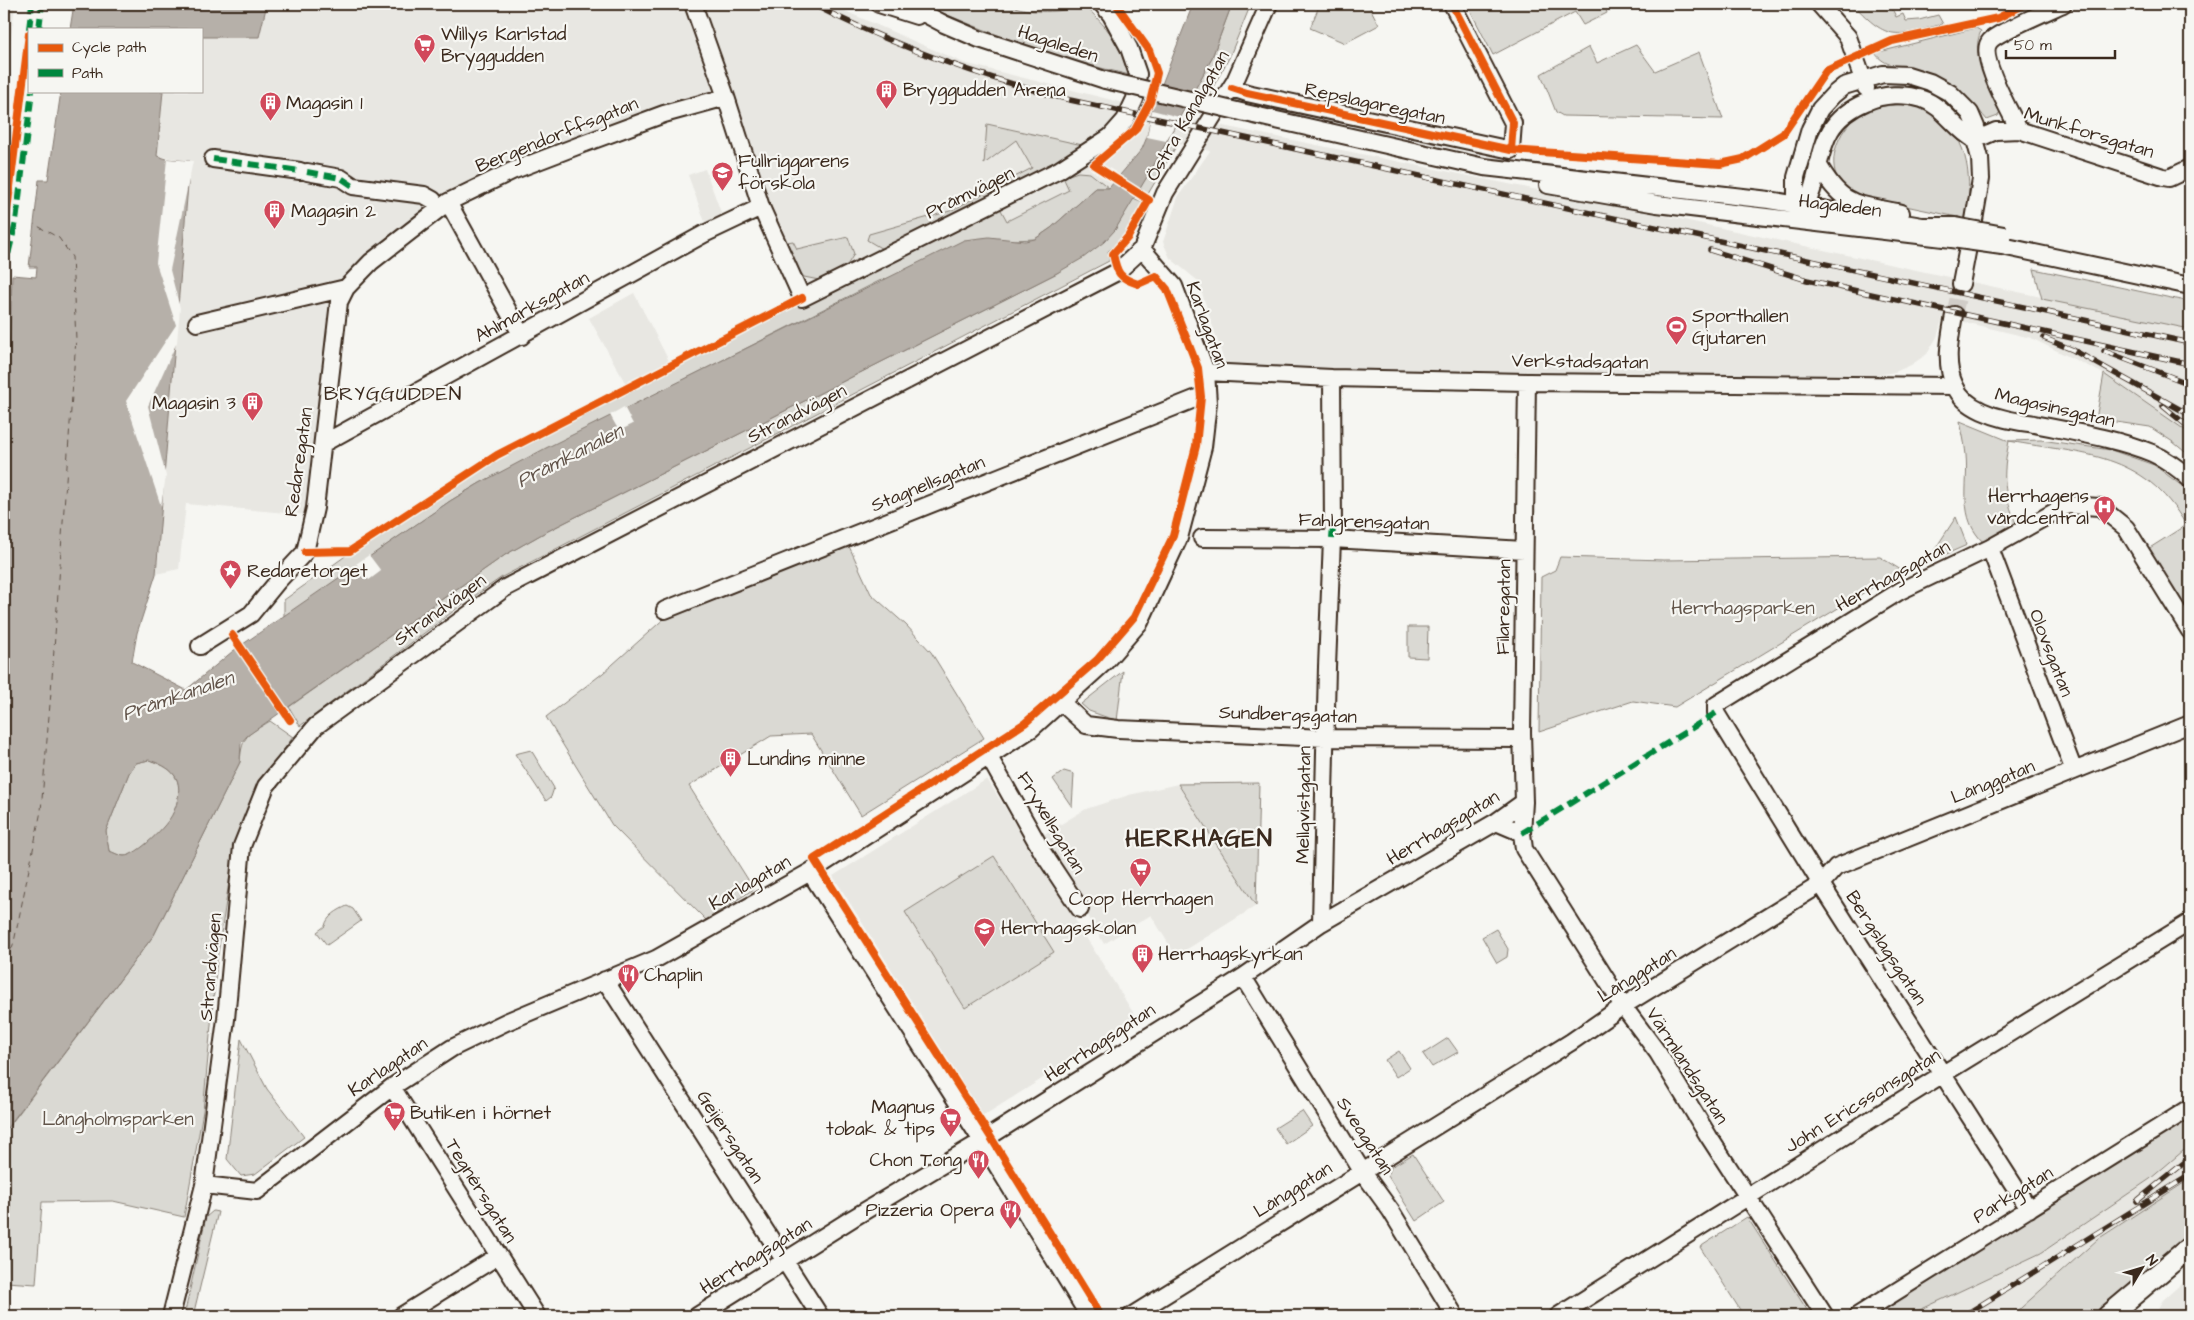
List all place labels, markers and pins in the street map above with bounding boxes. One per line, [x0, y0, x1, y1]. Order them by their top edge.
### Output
place label: Willys Karlstad Bryggudden [441, 21, 567, 71]
supermarket icon: Willys Karlstad Bryggudden [413, 33, 437, 64]
place label: Bryggudden Arena [903, 77, 1066, 105]
building icon: Bryggudden Arena [875, 78, 899, 109]
place label: Magasin 1 [286, 90, 363, 118]
building icon: Magasin 1 [258, 91, 282, 122]
place label: Fullriggarens förskola [738, 148, 849, 197]
school or university icon: Fullriggarens förskola [710, 160, 734, 191]
place label: Magasin 2 [291, 198, 376, 226]
building icon: Magasin 2 [263, 199, 287, 230]
place label: Sporthallen Gjutaren [1692, 303, 1788, 352]
sports icon: Sporthallen Gjutaren [1664, 315, 1688, 346]
place label: Magasin 3 [152, 390, 236, 418]
building icon: Magasin 3 [240, 391, 264, 422]
place label: Herrhagens vårdcentral [1987, 483, 2089, 532]
hospital icon: Herrhagens vårdcentral [2093, 495, 2117, 526]
place label: Redaretorget [247, 558, 368, 586]
place icon: Redaretorget [219, 559, 243, 590]
place label: Lundins minne [747, 746, 866, 773]
building icon: Lundins minne [719, 747, 743, 778]
supermarket icon: Coop Herrhagen [1129, 856, 1153, 887]
place label: Coop Herrhagen [1069, 886, 1213, 914]
place label: Herrhagsskolan [1001, 915, 1136, 943]
school or university icon: Herrhagsskolan [973, 916, 997, 947]
place label: Herrhagskyrkan [1158, 941, 1303, 969]
building icon: Herrhagskyrkan [1130, 942, 1154, 973]
place label: Chaplin [644, 962, 702, 989]
restaurant icon: Chaplin [616, 963, 640, 994]
place label: Magnus tobak & tips [826, 1094, 935, 1143]
place label: Butiken i hörnet [410, 1100, 552, 1127]
supermarket icon: Butiken i hörnet [382, 1101, 406, 1132]
supermarket icon: Magnus tobak & tips [939, 1106, 963, 1137]
place label: Chon Tong [870, 1147, 962, 1175]
restaurant icon: Chon Tong [966, 1148, 990, 1179]
place label: Pizzeria Opera [866, 1197, 994, 1224]
restaurant icon: Pizzeria Opera [998, 1198, 1022, 1229]

